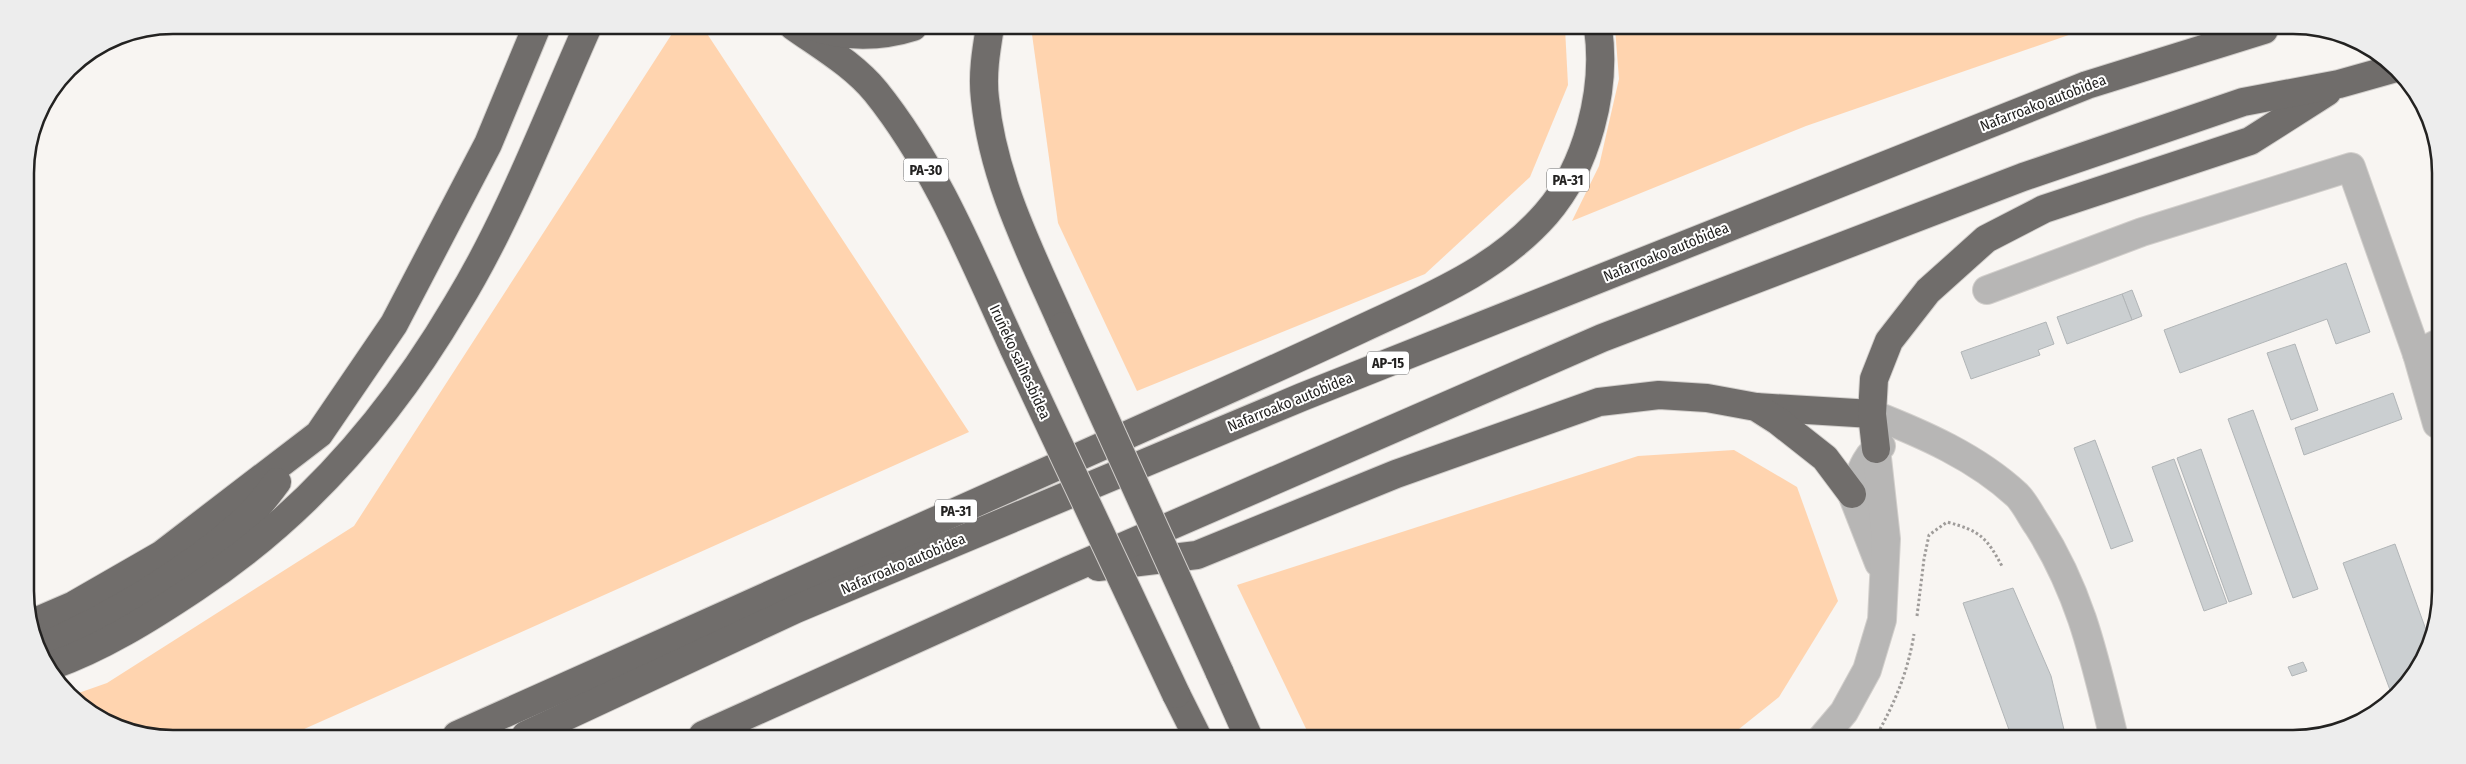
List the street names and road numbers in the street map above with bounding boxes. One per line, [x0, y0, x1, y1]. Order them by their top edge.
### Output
street label: Nafarroako autobidea [1977, 71, 2109, 135]
road number: PA-30 [904, 158, 948, 182]
road number: PA-31 [1547, 168, 1589, 192]
street label: Nafarroako autobidea [1601, 219, 1731, 285]
street label: Iruñeko saihesbidea [986, 302, 1054, 422]
road number: AP-15 [1367, 352, 1409, 374]
street label: Nafarroako autobidea [1225, 369, 1355, 435]
road number: PA-31 [935, 500, 977, 522]
street label: Nafarroako autobidea [838, 530, 968, 598]

